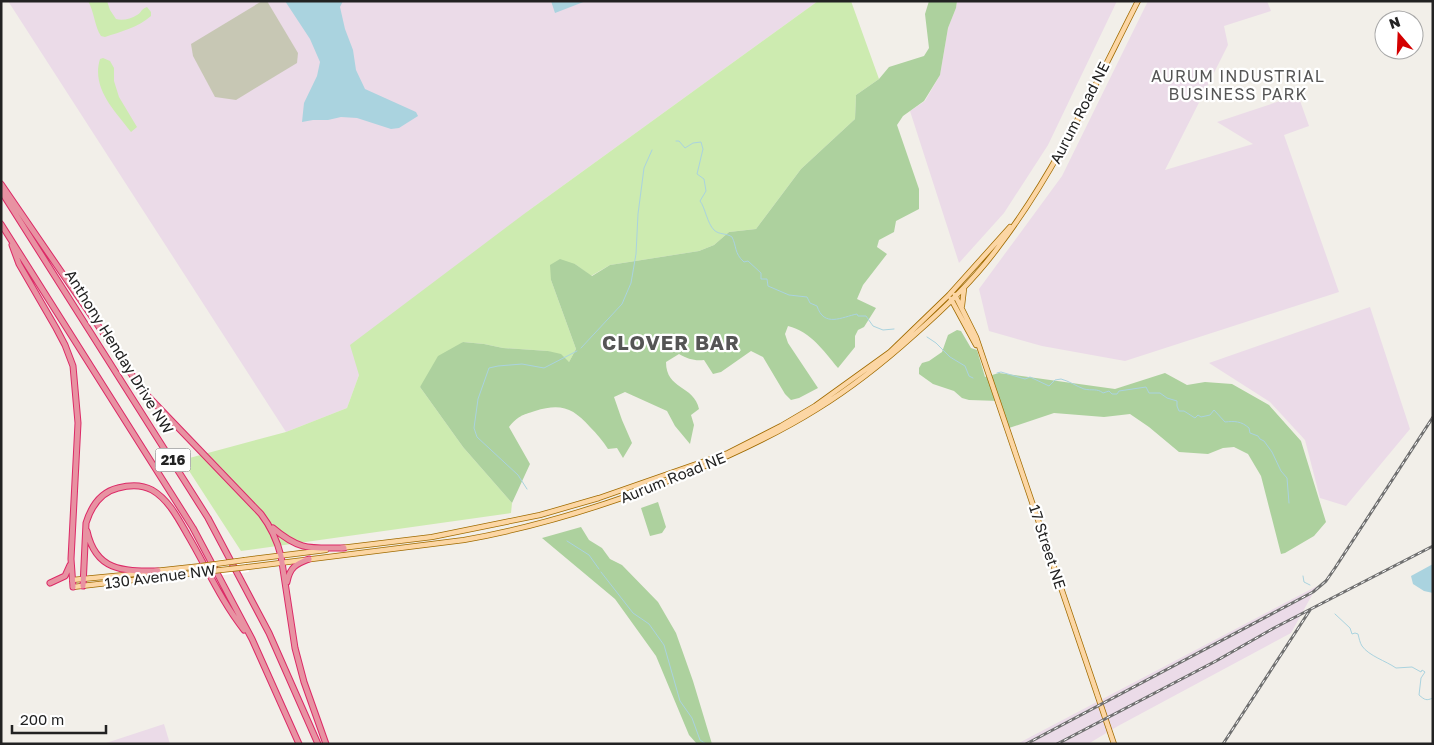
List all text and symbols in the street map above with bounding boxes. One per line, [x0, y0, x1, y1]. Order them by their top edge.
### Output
north arrow [1374, 10, 1424, 60]
text: N [1387, 12, 1402, 32]
street label: Aurum Road NE [1046, 59, 1113, 166]
district label: AURUM INDUSTRIAL BUSINESS PARK [1151, 66, 1325, 104]
street label: Anthony Henday Drive NW [62, 266, 178, 437]
district label: CLOVER BAR [602, 330, 740, 354]
road number: 216 [156, 448, 190, 472]
street label: Aurum Road NE [617, 448, 728, 506]
street label: 17 Street NE [1026, 502, 1070, 591]
street label: 130 Avenue NW [103, 560, 216, 592]
scale bar [12, 702, 106, 734]
text: 200 m [20, 710, 64, 728]

